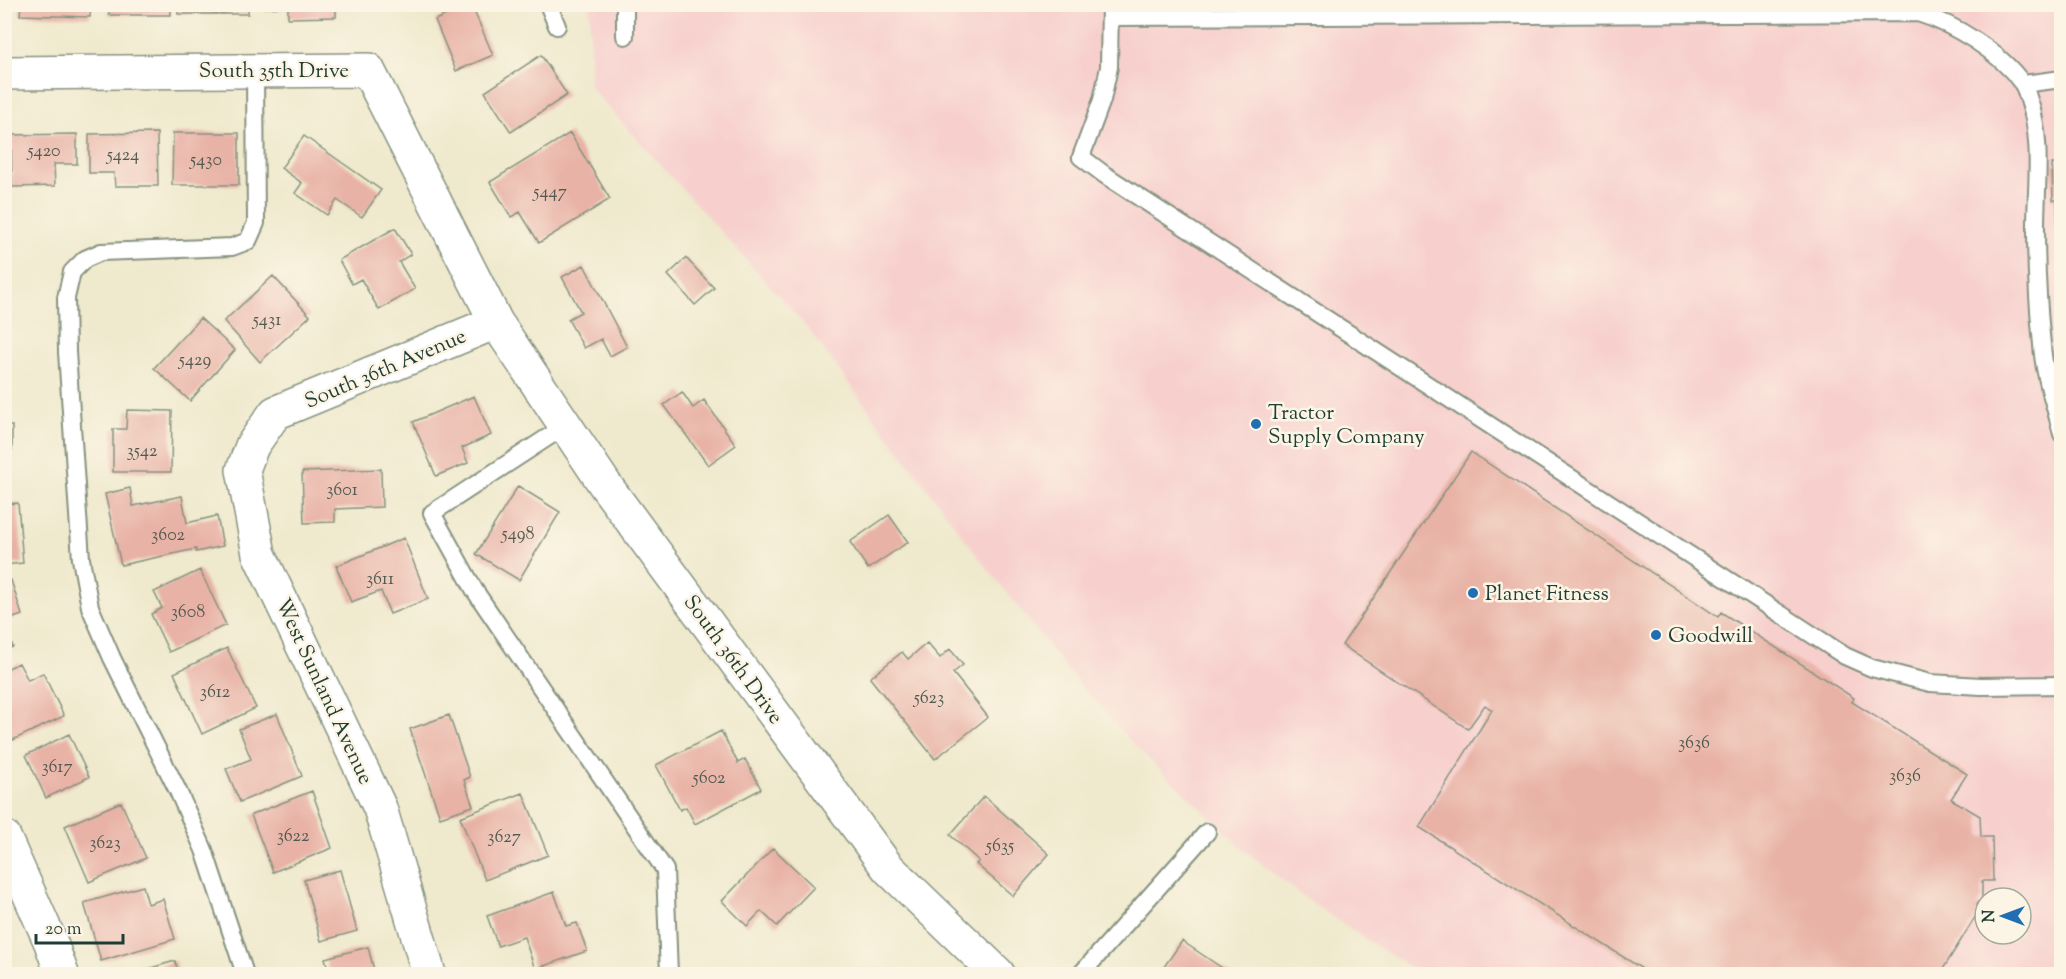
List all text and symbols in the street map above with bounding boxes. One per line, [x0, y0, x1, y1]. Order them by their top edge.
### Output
street label: South 35th Drive [199, 57, 349, 87]
house number: 5420 [26, 139, 61, 165]
house number: 5424 [106, 143, 139, 169]
house number: 5430 [189, 148, 222, 174]
house number: 5447 [532, 180, 567, 206]
house number: 5431 [252, 308, 281, 334]
street label: South 36th Avenue [300, 322, 471, 417]
house number: 5429 [178, 348, 211, 374]
place label: Tractor Supply Company [1268, 399, 1425, 453]
marker: Tractor Supply Company [1249, 417, 1263, 431]
house number: 3542 [127, 439, 158, 465]
house number: 3601 [326, 478, 358, 504]
house number: 5498 [501, 522, 534, 548]
house number: 3602 [151, 523, 185, 549]
house number: 3611 [366, 567, 394, 593]
place label: Planet Fitness [1485, 580, 1609, 610]
marker: Planet Fitness [1466, 586, 1480, 600]
street label: South 36th Drive [675, 589, 790, 731]
street label: West Sunland Avenue [267, 594, 380, 790]
house number: 3608 [171, 600, 205, 626]
place label: Goodwill [1668, 622, 1753, 652]
marker: Goodwill [1649, 628, 1663, 642]
house number: 3612 [200, 680, 231, 706]
house number: 5623 [913, 686, 944, 712]
house number: 3636 [1678, 731, 1710, 757]
house number: 3617 [41, 755, 73, 781]
house number: 3636 [1889, 764, 1921, 790]
house number: 5602 [692, 766, 726, 792]
house number: 3622 [277, 824, 310, 850]
house number: 3627 [487, 825, 521, 851]
house number: 3623 [89, 831, 121, 857]
house number: 5635 [985, 834, 1014, 860]
north arrow [1973, 886, 2033, 946]
scale bar [36, 907, 123, 945]
text: N [1979, 909, 2002, 922]
text: 20 m [45, 917, 82, 943]

